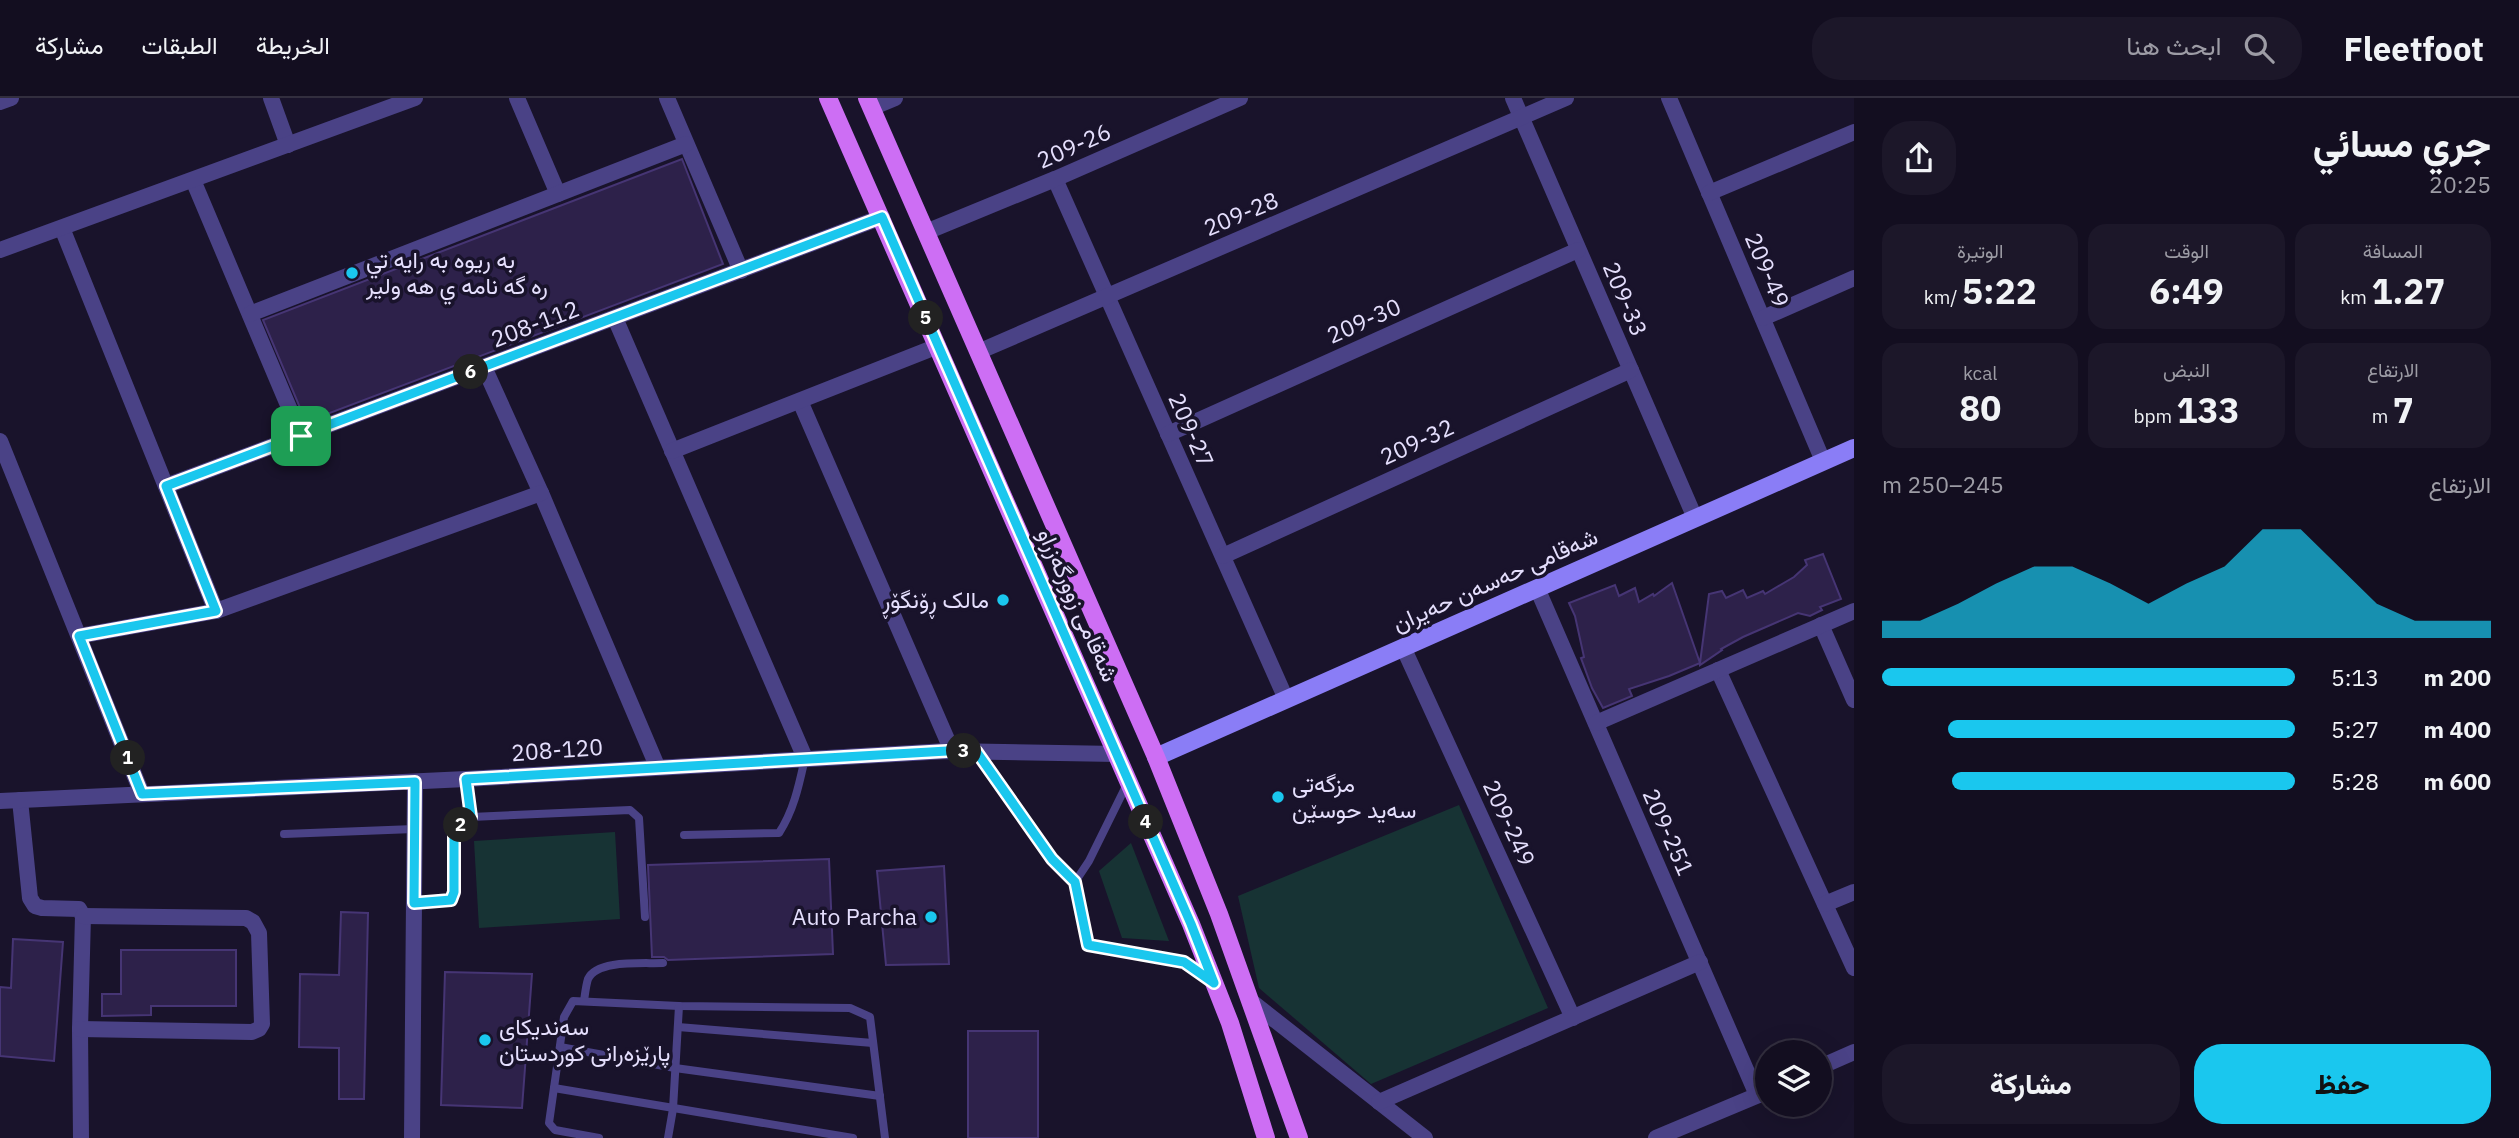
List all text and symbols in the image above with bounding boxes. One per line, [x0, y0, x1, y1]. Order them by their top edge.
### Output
search box [1812, 17, 2302, 80]
text: Fleetfoot [2344, 27, 2484, 70]
text: ابحث هنا [2126, 28, 2222, 62]
text: مشاركة [35, 29, 103, 61]
text: الطبقات [141, 29, 218, 61]
text: الخريطة [256, 29, 330, 61]
icon: search [2240, 29, 2278, 67]
street label: 209-26 [1032, 115, 1115, 175]
text: جري مسائي [2313, 118, 2491, 167]
button: share [1882, 121, 1956, 195]
text: 20:25 [2429, 169, 2491, 199]
street label: 209-28 [1199, 184, 1282, 242]
street label: 209-49 [1739, 228, 1797, 311]
text: الوتيرة [1957, 239, 2003, 263]
text: الوقت [2164, 239, 2209, 263]
text: المسافة [2363, 239, 2423, 263]
place label: به ريوه به رايه تي ره گه نامه ي هه ولير [365, 244, 548, 305]
street label: 209-33 [1597, 257, 1655, 340]
marker: به ريوه به رايه تي ره گه نامه ي هه ولير [344, 265, 360, 281]
text: 5:22 [1962, 268, 2037, 314]
text: 6:49 [2149, 268, 2224, 314]
text: 1.27 [2371, 268, 2445, 314]
text: /km [1924, 285, 1962, 309]
text: km [2340, 285, 2371, 309]
street label: 209-30 [1322, 290, 1405, 350]
street label: 208-112 [486, 293, 583, 354]
pin: 5 [908, 300, 944, 336]
text: 5 [920, 305, 931, 329]
pin: 6 [454, 354, 489, 390]
text: النبض [2163, 358, 2210, 382]
text: الارتفاع [2367, 358, 2419, 382]
text: 6 [465, 359, 476, 383]
text: kcal [1963, 361, 1997, 385]
text: 80 [1959, 385, 2001, 431]
text: 133 [2177, 387, 2240, 433]
text: 7 [2393, 387, 2414, 433]
street label: 209-27 [1162, 388, 1222, 471]
text: bpm [2133, 404, 2177, 428]
text: m [2372, 404, 2393, 428]
pin [271, 406, 331, 466]
street label: 209-32 [1375, 411, 1458, 471]
icon: arrive [282, 417, 320, 455]
text: 245–250 m [1882, 469, 2004, 499]
text: الارتفاع [2429, 469, 2491, 499]
street label: شەقامی حەسەن حەیران [1387, 520, 1602, 639]
street label: شەقامی زوورگەزراو [1031, 523, 1126, 686]
place label: مالک ڕۆنگۆڕ [881, 584, 989, 619]
marker: مالک ڕۆنگۆڕ [995, 592, 1011, 608]
text: 5:13 [2331, 662, 2379, 692]
text: 200 m [2424, 662, 2491, 692]
text: 5:27 [2331, 714, 2379, 744]
text: 400 m [2424, 714, 2491, 744]
street label: 208-120 [510, 731, 604, 767]
pin: 3 [946, 734, 982, 768]
text: 3 [958, 738, 969, 762]
pin: 1 [110, 740, 146, 776]
text: 1 [122, 745, 133, 769]
text: 5:28 [2331, 766, 2379, 796]
text: 600 m [2424, 766, 2491, 796]
place label: مزگەتی سەید حوسێن [1292, 768, 1416, 825]
street label: 209-249 [1477, 775, 1543, 871]
street label: 209-251 [1637, 783, 1701, 880]
marker: مزگەتی سەید حوسێن [1270, 789, 1286, 805]
pin: 4 [1128, 804, 1164, 840]
pin: 2 [444, 808, 478, 842]
text: 4 [1140, 809, 1151, 833]
text: 2 [455, 812, 466, 836]
place label: Auto Parcha [792, 901, 917, 931]
marker: Auto Parcha [923, 909, 939, 925]
place label: سەندیکای پارێزەرانی کوردستان [499, 1011, 670, 1069]
marker: سەندیکای پارێزەرانی کوردستان [477, 1032, 493, 1048]
map controls [1755, 1040, 1832, 1117]
button: layers [1755, 1040, 1832, 1117]
button: مشاركة [1882, 1044, 2180, 1124]
button: حفظ [2194, 1044, 2491, 1124]

